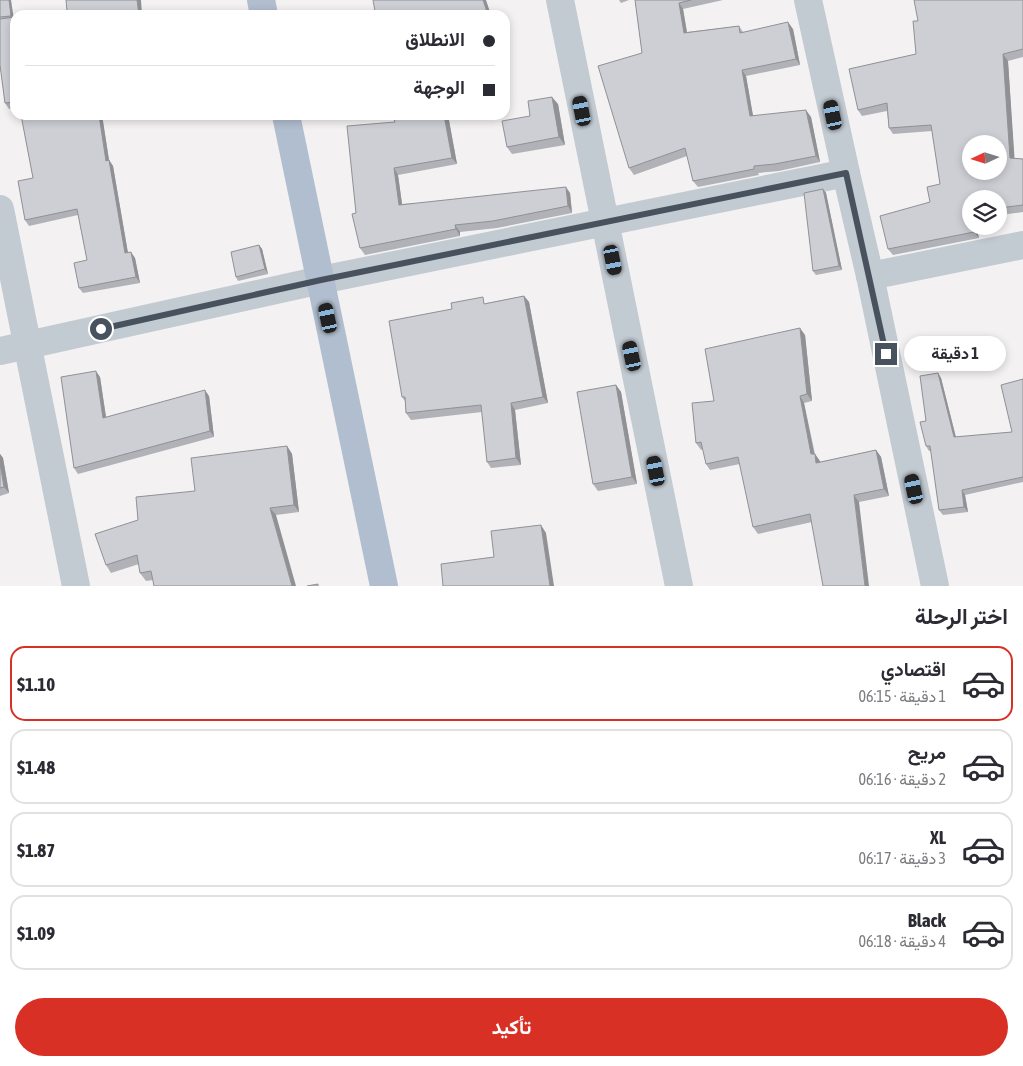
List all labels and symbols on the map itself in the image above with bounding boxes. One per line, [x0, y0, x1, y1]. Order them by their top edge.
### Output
car [571, 95, 592, 127]
car [822, 99, 843, 131]
north arrow [962, 135, 1008, 180]
car [602, 244, 623, 276]
car [317, 302, 338, 334]
route start [90, 318, 112, 340]
callout: 1 دقيقة [904, 336, 1006, 372]
car [621, 340, 642, 372]
route end [875, 343, 897, 365]
car [645, 455, 666, 487]
car [903, 473, 924, 505]

